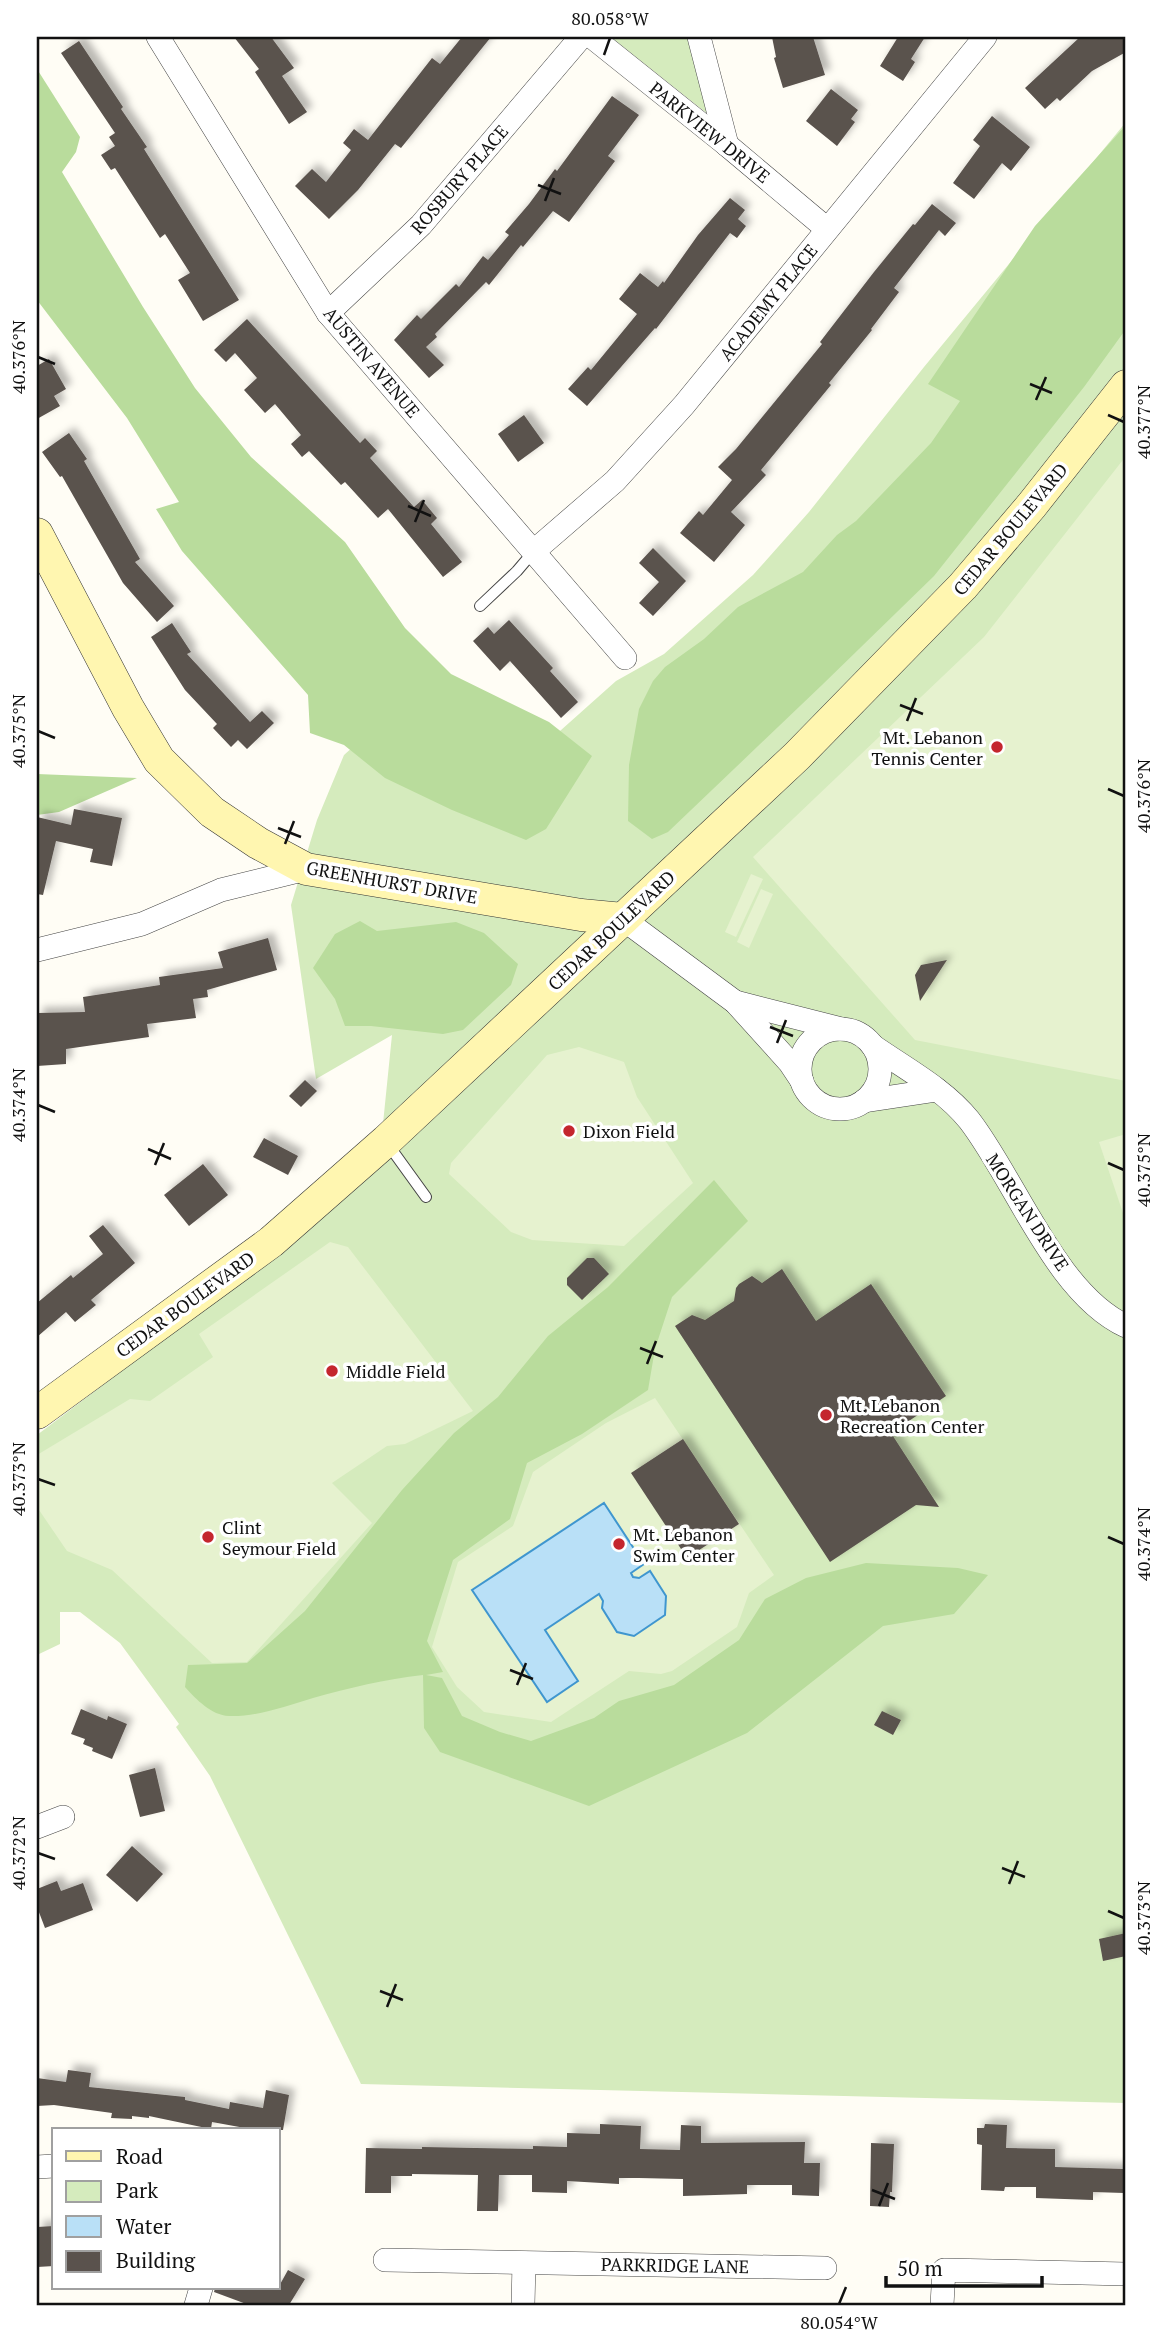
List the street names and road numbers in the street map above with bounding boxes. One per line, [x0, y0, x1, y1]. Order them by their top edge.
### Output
street label: PARKVIEW DRIVE [645, 76, 775, 188]
street label: ROSBURY PLACE [405, 119, 513, 239]
street label: ACADEMY PLACE [713, 239, 823, 365]
street label: AUSTIN AVENUE [319, 302, 425, 422]
street label: CEDAR BOULEVARD [948, 458, 1072, 600]
street label: GREENHURST DRIVE [305, 855, 479, 909]
street label: CEDAR BOULEVARD [542, 865, 680, 995]
street label: MORGAN DRIVE [981, 1149, 1075, 1275]
street label: CEDAR BOULEVARD [111, 1246, 259, 1362]
street label: PARKRIDGE LANE [601, 2252, 749, 2278]

